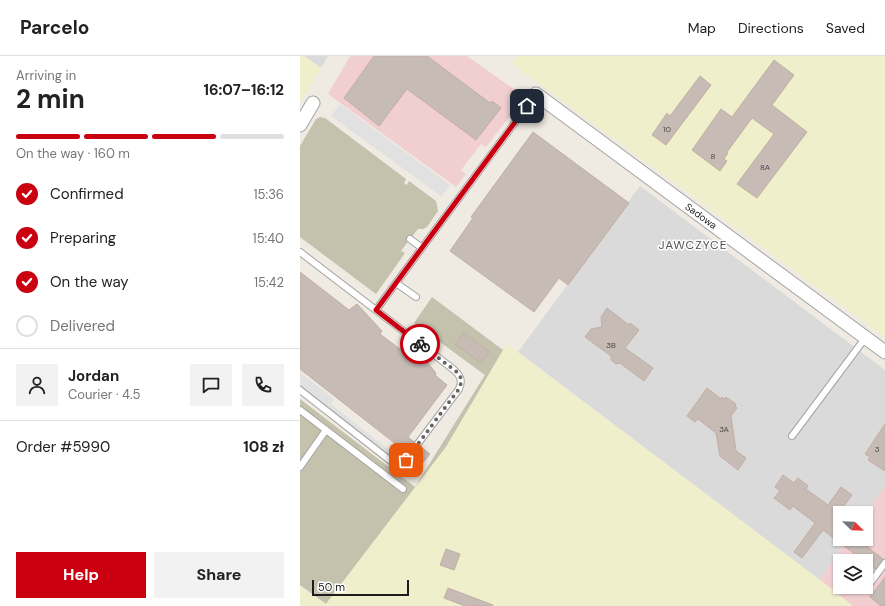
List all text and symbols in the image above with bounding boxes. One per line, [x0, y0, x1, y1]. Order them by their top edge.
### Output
text: Parcelo [20, 15, 89, 40]
text: Map [688, 19, 716, 37]
text: Directions [738, 19, 804, 37]
text: Saved [826, 19, 865, 37]
text: Arriving in [16, 67, 76, 84]
text: 16:07–16:12 [204, 80, 284, 100]
text: 2 min [16, 82, 85, 116]
pin [510, 89, 544, 123]
icon: home [516, 95, 538, 117]
house number: 10 [663, 124, 672, 134]
text: On the way · 160 m [16, 145, 130, 162]
house number: 8 [711, 151, 716, 161]
house number: 8A [760, 162, 771, 172]
icon: check [16, 183, 38, 205]
text: Confirmed [50, 184, 124, 204]
text: 15:36 [254, 186, 284, 203]
street label: Sadowa [683, 200, 719, 232]
icon: check [16, 227, 38, 249]
text: Preparing [50, 228, 116, 248]
text: 15:40 [253, 230, 284, 247]
district label: JAWCZYCE [659, 237, 727, 253]
icon: check [16, 271, 38, 293]
text: On the way [50, 272, 129, 292]
text: 15:42 [254, 274, 284, 291]
text: Delivered [50, 316, 115, 336]
courier [400, 324, 440, 364]
icon: bike [409, 333, 431, 355]
house number: 3B [606, 340, 616, 350]
button: person [16, 364, 58, 406]
button: chat [190, 364, 232, 406]
button: phone [242, 364, 284, 406]
text: Jordan [68, 366, 119, 386]
text: Courier · 4.5 [68, 386, 141, 403]
house number: 3A [719, 424, 730, 434]
text: Order #5990 [16, 437, 110, 457]
text: 108 zł [243, 437, 284, 457]
pin [389, 443, 423, 477]
house number: 3 [875, 444, 880, 454]
icon: bag [395, 449, 417, 471]
north arrow [833, 506, 873, 546]
map controls [833, 506, 873, 594]
button: Help [16, 552, 146, 598]
button: Share [154, 552, 284, 598]
button: layers [833, 554, 873, 594]
scale bar [312, 578, 409, 597]
text: 50 m [318, 580, 345, 594]

